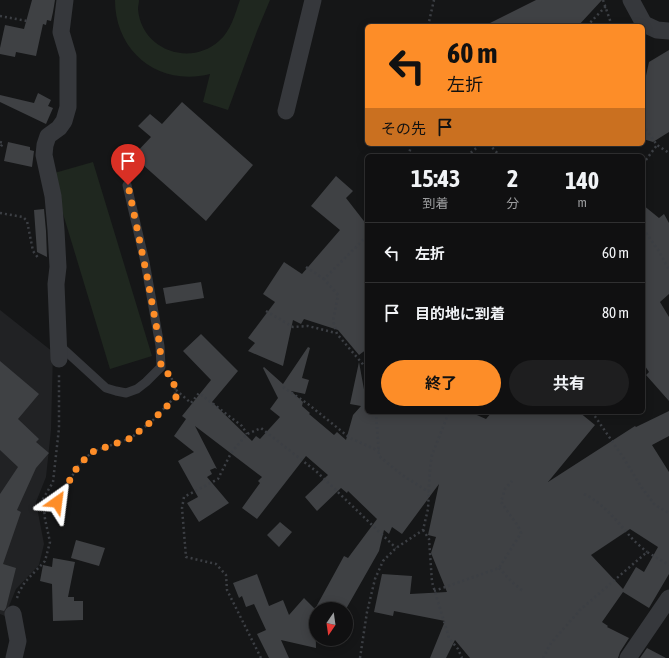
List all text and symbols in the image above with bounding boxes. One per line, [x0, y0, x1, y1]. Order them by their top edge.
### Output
text: 60 m [447, 37, 497, 69]
icon: left [381, 40, 433, 92]
text: 左折 [447, 74, 483, 95]
icon: arrive [434, 116, 456, 138]
text: その先 [381, 120, 426, 137]
pin [111, 144, 145, 185]
icon: arrive [117, 150, 139, 172]
text: 15:43 [411, 165, 460, 192]
text: 2 [507, 165, 518, 192]
text: 140 [565, 167, 599, 194]
text: m [577, 195, 587, 210]
text: 到着 [423, 196, 449, 211]
text: 分 [506, 196, 519, 211]
icon: left [381, 242, 403, 264]
text: 60 m [602, 244, 629, 261]
text: 左折 [415, 245, 445, 262]
icon: arrive [381, 302, 403, 324]
text: 80 m [602, 304, 629, 321]
text: 目的地に到着 [415, 305, 505, 322]
button: 終了 [381, 360, 501, 406]
button: 共有 [509, 360, 629, 406]
position arrow [36, 481, 78, 523]
north arrow [309, 602, 353, 646]
map controls [309, 602, 353, 646]

